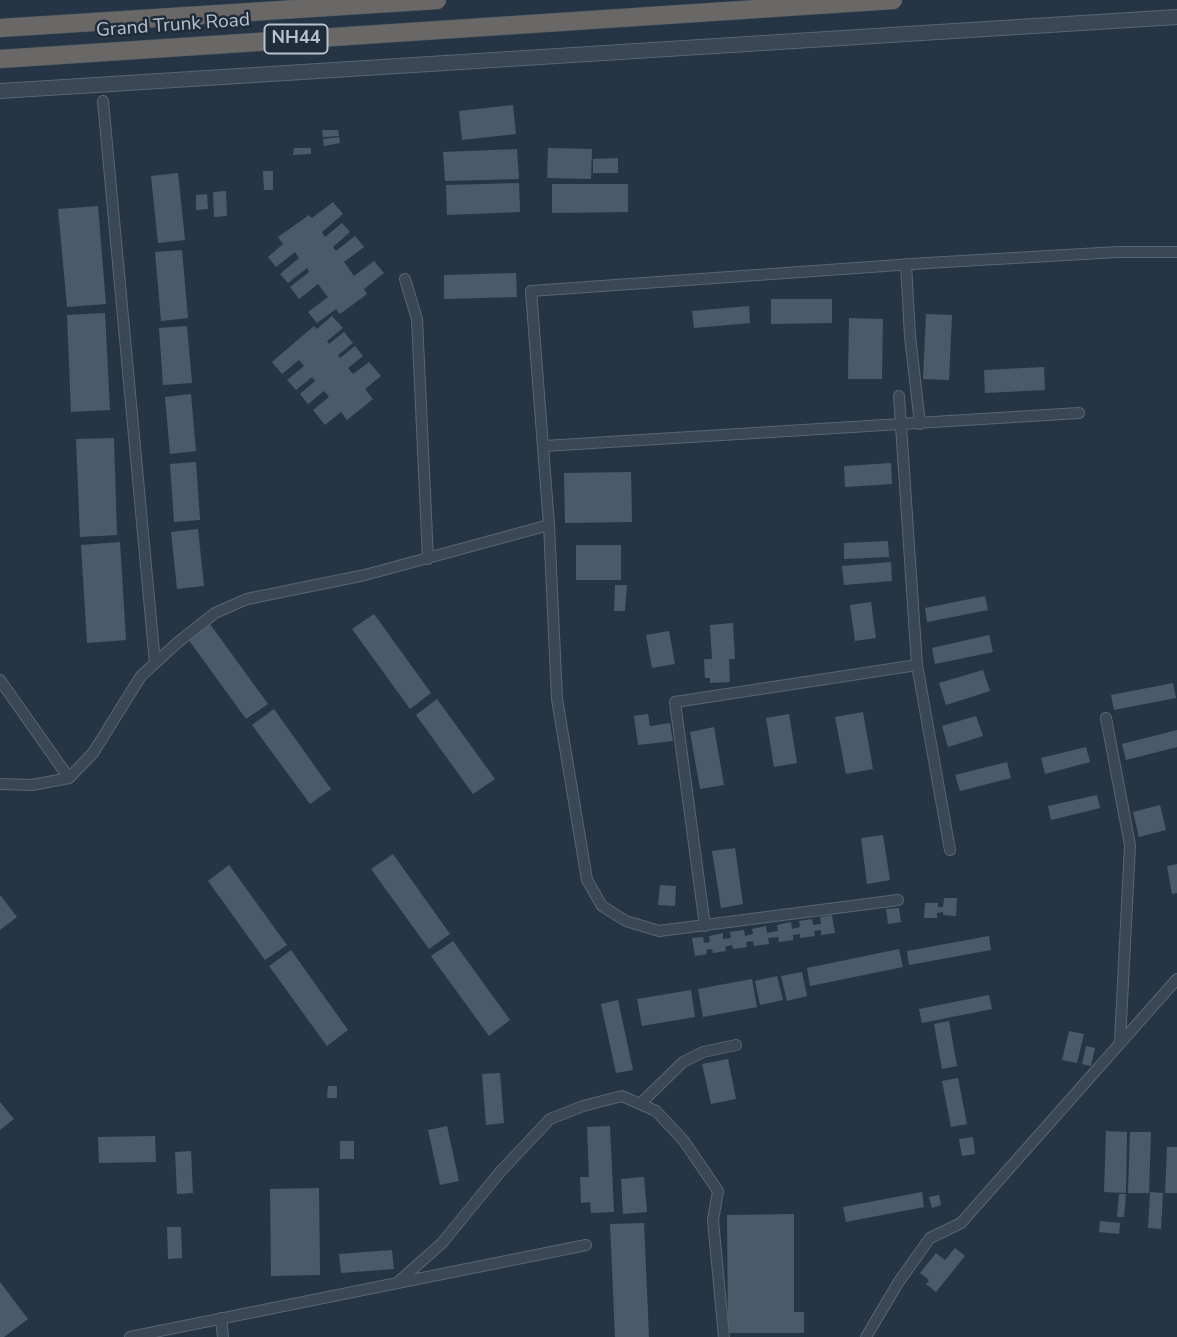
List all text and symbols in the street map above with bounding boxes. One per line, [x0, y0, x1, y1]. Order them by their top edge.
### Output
street label: Grand Trunk Road [95, 9, 251, 43]
road number: NH44 [264, 24, 328, 54]

